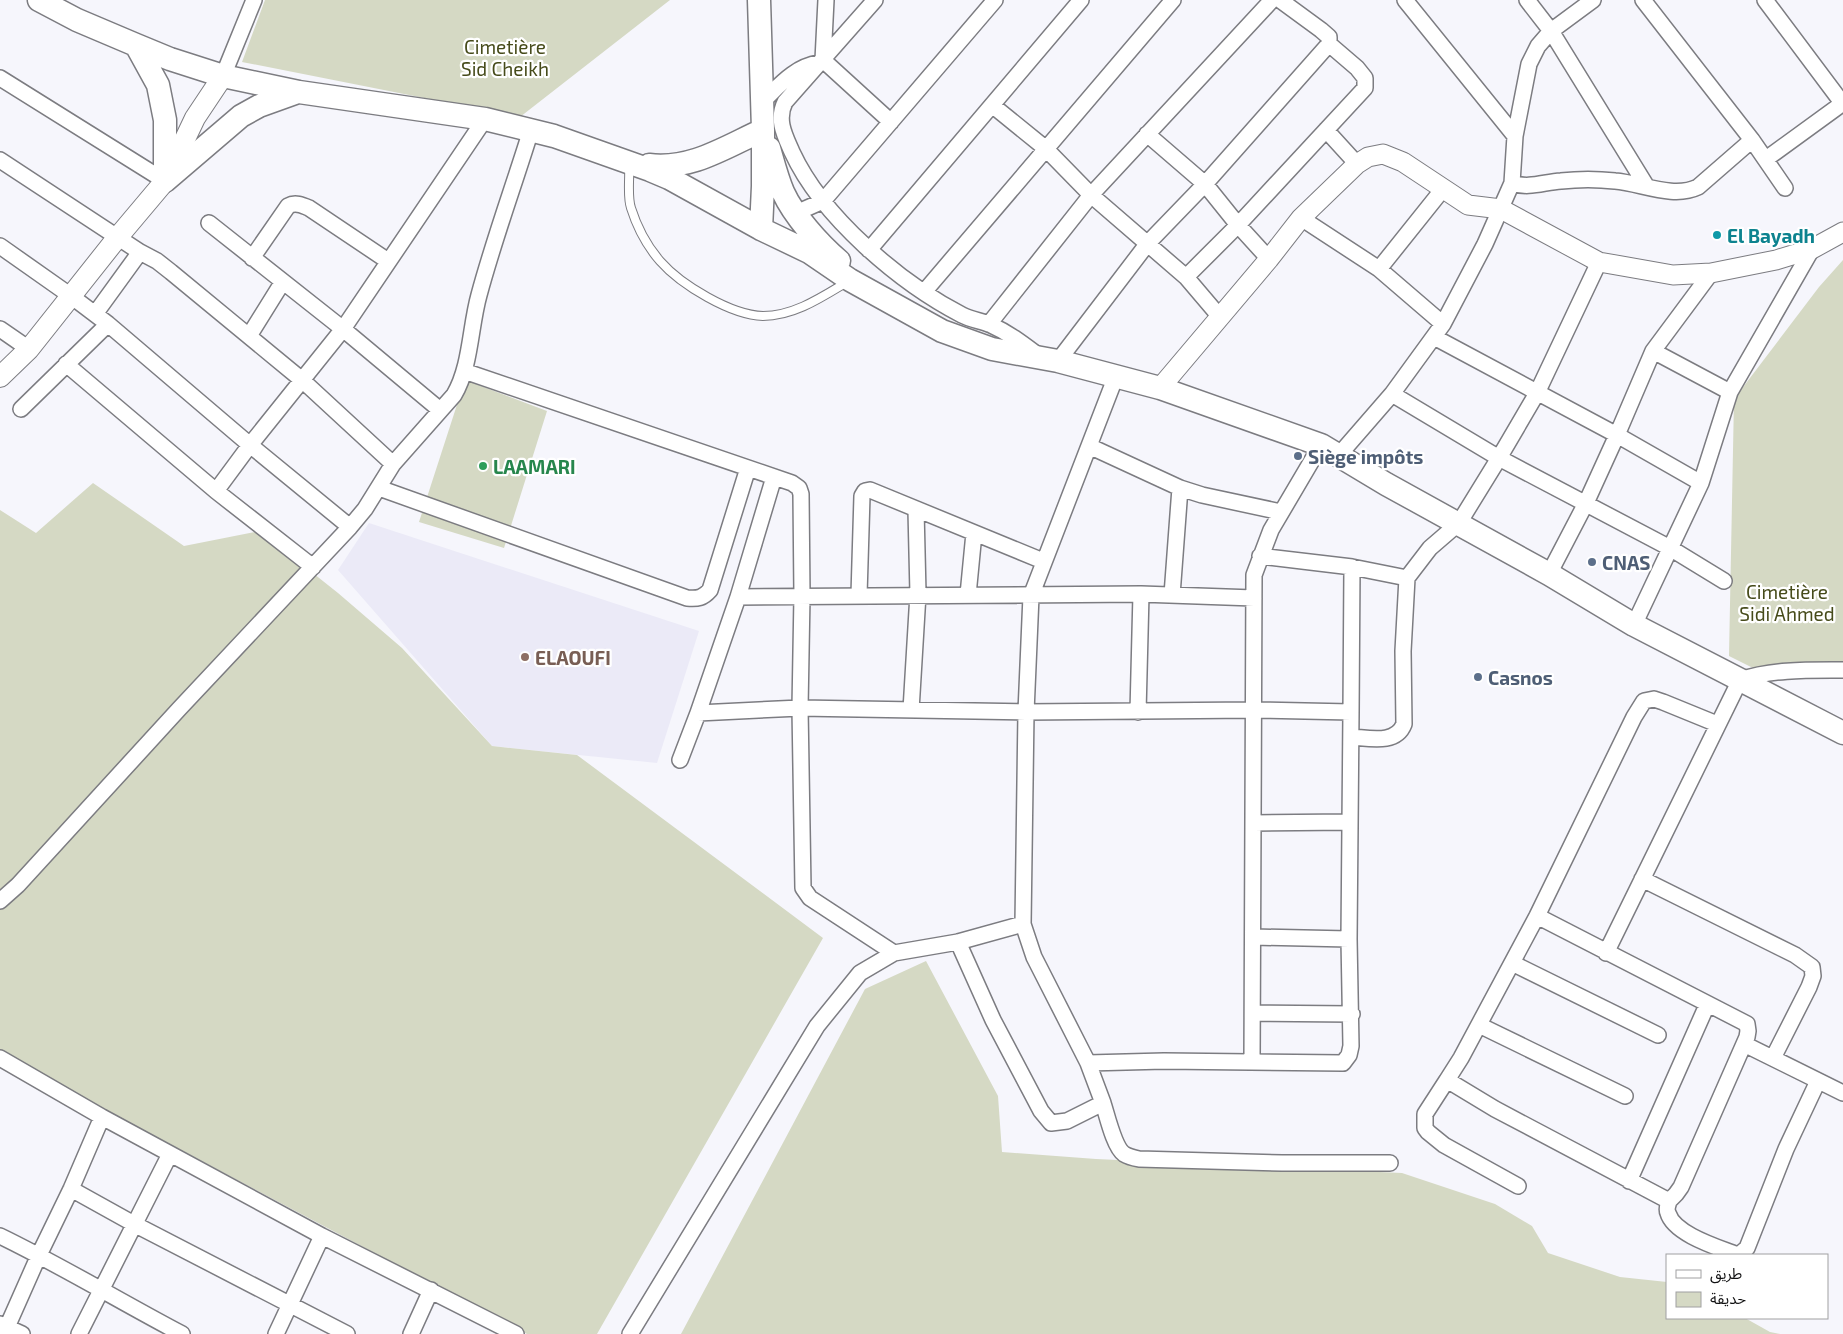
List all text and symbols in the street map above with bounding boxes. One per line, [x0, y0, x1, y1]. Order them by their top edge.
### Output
park label: Cimetière Sid Cheikh [461, 35, 549, 80]
place label: El Bayadh [1727, 224, 1815, 248]
marker: El Bayadh [1711, 229, 1723, 241]
place label: Siège impôts [1308, 445, 1423, 468]
marker: Siège impôts [1292, 450, 1304, 462]
place label: LAAMARI [493, 455, 576, 478]
marker: LAAMARI [477, 460, 489, 472]
place label: CNAS [1602, 551, 1650, 574]
marker: CNAS [1586, 556, 1598, 568]
park label: Cimetière Sidi Ahmed [1739, 580, 1835, 625]
place label: ELAOUFI [535, 646, 611, 669]
marker: ELAOUFI [519, 651, 531, 663]
place label: Casnos [1488, 666, 1553, 689]
marker: Casnos [1472, 671, 1484, 683]
legend [1666, 1254, 1828, 1319]
text: طريق [1710, 1264, 1742, 1284]
text: حديقة [1710, 1289, 1746, 1307]

